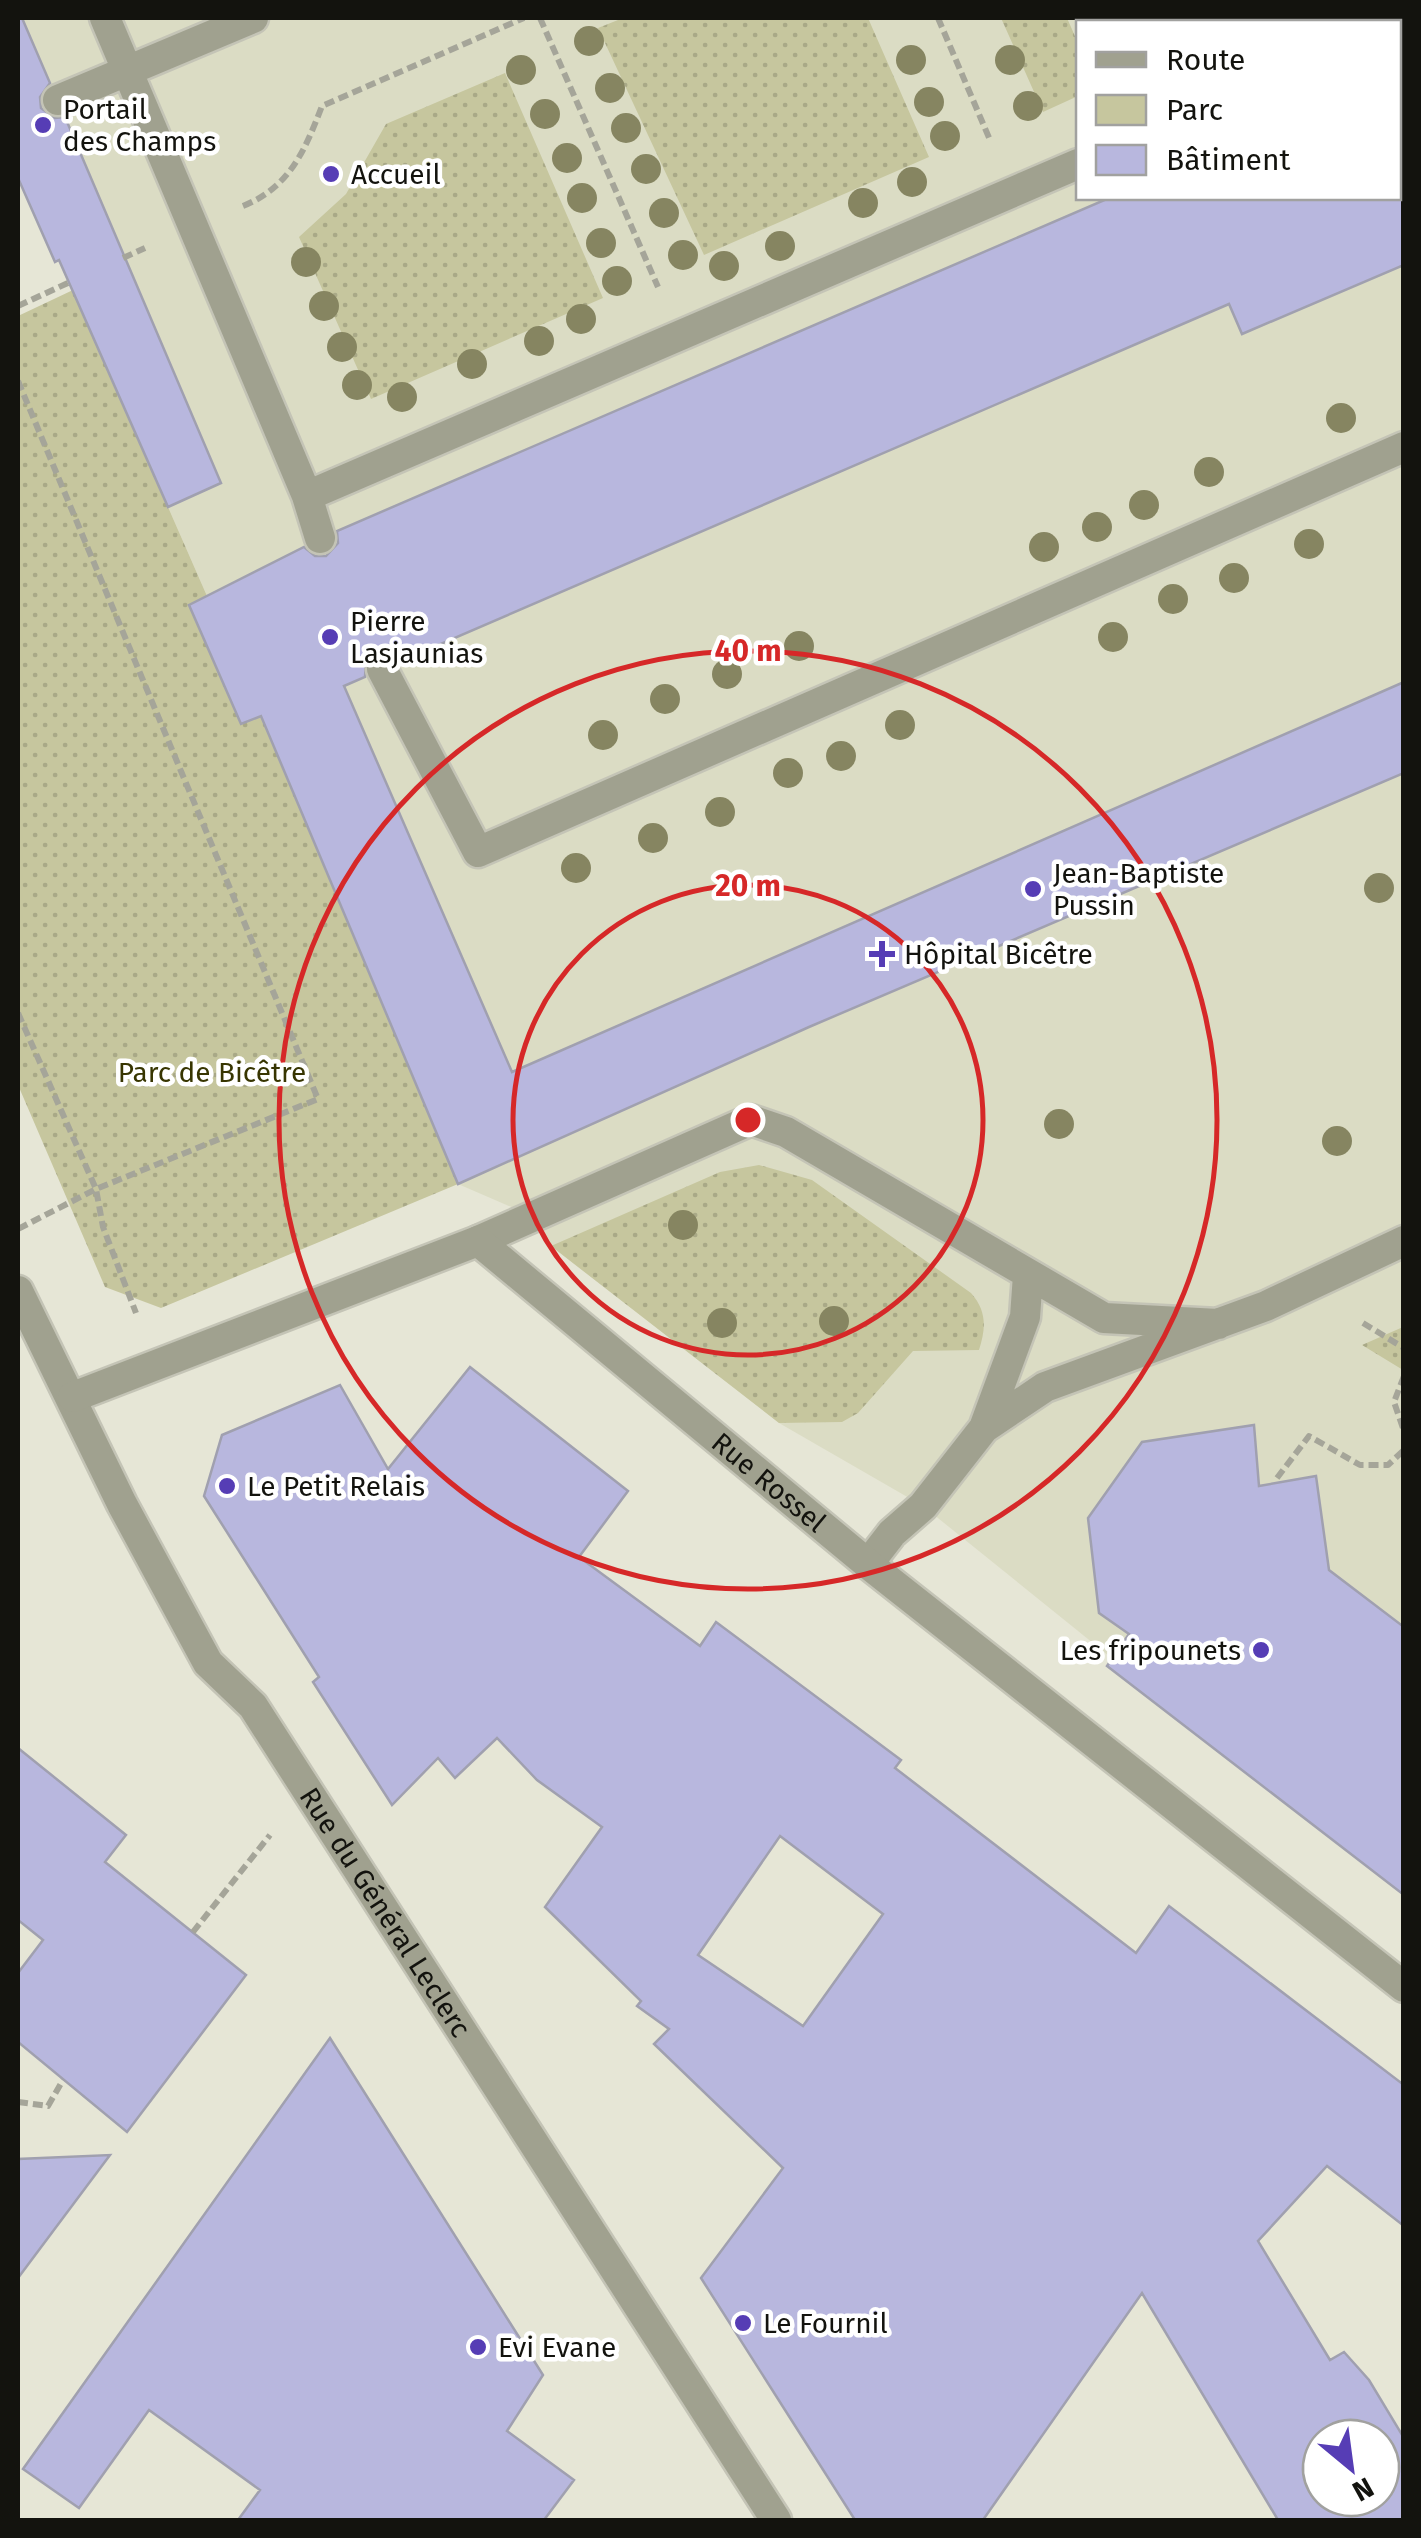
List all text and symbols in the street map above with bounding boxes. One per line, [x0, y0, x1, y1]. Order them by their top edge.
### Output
legend [1076, 20, 1401, 200]
text: Route [1166, 42, 1245, 78]
text: Parc [1166, 92, 1223, 128]
place label: Portail des Champs [63, 93, 216, 158]
marker: Portail des Champs [32, 114, 54, 136]
text: Bâtiment [1166, 142, 1290, 178]
place label: Accueil [351, 158, 441, 191]
marker: Accueil [320, 163, 342, 185]
place label: Pierre Lasjaunias [350, 605, 483, 670]
marker: Pierre Lasjaunias [319, 626, 341, 648]
text: 40 m [715, 633, 781, 669]
place label: Jean-Baptiste Pussin [1053, 857, 1224, 922]
text: 20 m [715, 868, 781, 904]
marker: Jean-Baptiste Pussin [1022, 878, 1044, 900]
place label: Hôpital Bicêtre [904, 938, 1093, 971]
marker: Hôpital Bicêtre [869, 941, 895, 967]
park label: Parc de Bicêtre [118, 1056, 306, 1089]
centre of rings [730, 1102, 766, 1138]
street label: Rue Rossel [705, 1426, 833, 1539]
place label: Le Petit Relais [247, 1470, 425, 1503]
marker: Le Petit Relais [216, 1475, 238, 1497]
place label: Les fripounets [1060, 1634, 1241, 1667]
marker: Les fripounets [1250, 1639, 1272, 1661]
street label: Rue du Général Leclerc [293, 1781, 477, 2043]
place label: Le Fournil [763, 2307, 888, 2340]
marker: Le Fournil [732, 2312, 754, 2334]
place label: Evi Evane [498, 2331, 616, 2364]
marker: Evi Evane [467, 2336, 489, 2358]
north arrow [1301, 2418, 1401, 2518]
text: N [1347, 2470, 1379, 2508]

